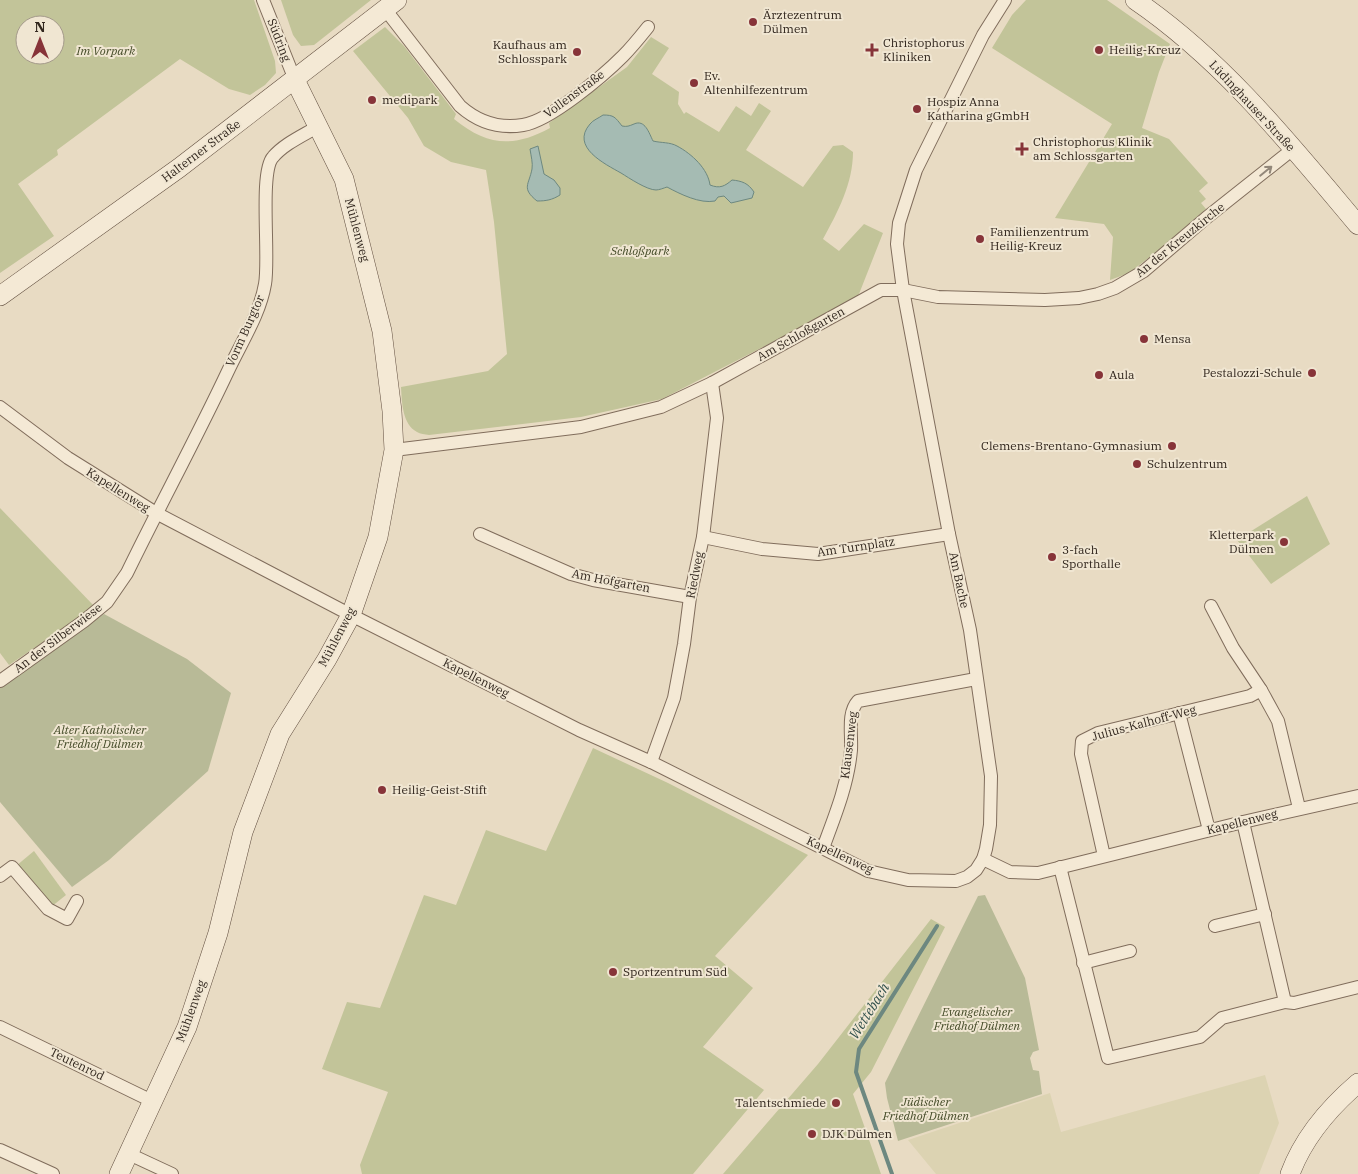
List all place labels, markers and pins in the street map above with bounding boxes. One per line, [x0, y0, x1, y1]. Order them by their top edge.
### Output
place label: Ärztezentrum Dülmen [763, 7, 843, 36]
marker: Ärztezentrum Dülmen [747, 16, 759, 28]
place label: Christophorus Kliniken [883, 35, 965, 64]
place label: Kaufhaus am Schlosspark [493, 37, 568, 66]
place label: Heilig-Kreuz [1109, 42, 1181, 57]
marker: Christophorus Kliniken [865, 43, 879, 57]
marker: Heilig-Kreuz [1093, 44, 1105, 56]
marker: Kaufhaus am Schlosspark [571, 46, 583, 58]
place label: Ev. Altenhilfezentrum [704, 68, 809, 97]
marker: Ev. Altenhilfezentrum [688, 77, 700, 89]
place label: medipark [382, 92, 437, 107]
marker: medipark [366, 94, 378, 106]
place label: Hospiz Anna Katharina gGmbH [927, 94, 1029, 123]
marker: Hospiz Anna Katharina gGmbH [911, 103, 923, 115]
place label: Christophorus Klinik am Schlossgarten [1033, 134, 1152, 163]
marker: Christophorus Klinik am Schlossgarten [1015, 142, 1029, 156]
place label: Familienzentrum Heilig-Kreuz [990, 224, 1090, 253]
marker: Familienzentrum Heilig-Kreuz [974, 233, 986, 245]
place label: Mensa [1154, 331, 1191, 346]
marker: Mensa [1138, 333, 1150, 345]
place label: Pestalozzi-Schule [1203, 365, 1302, 380]
place label: Aula [1109, 367, 1135, 382]
marker: Pestalozzi-Schule [1306, 367, 1318, 379]
marker: Aula [1093, 369, 1105, 381]
place label: Clemens-Brentano-Gymnasium [981, 438, 1163, 453]
marker: Clemens-Brentano-Gymnasium [1166, 440, 1178, 452]
place label: Schulzentrum [1147, 456, 1228, 471]
marker: Schulzentrum [1131, 458, 1143, 470]
place label: Kletterpark Dülmen [1209, 527, 1274, 556]
marker: Kletterpark Dülmen [1278, 536, 1290, 548]
place label: 3-fach Sporthalle [1062, 542, 1121, 571]
marker: 3-fach Sporthalle [1046, 551, 1058, 563]
place label: Heilig-Geist-Stift [392, 782, 487, 797]
marker: Heilig-Geist-Stift [376, 784, 388, 796]
place label: Sportzentrum Süd [623, 964, 727, 979]
marker: Sportzentrum Süd [607, 966, 619, 978]
place label: Talentschmiede [735, 1095, 826, 1110]
marker: Talentschmiede [830, 1097, 842, 1109]
place label: DJK Dülmen [822, 1126, 892, 1141]
marker: DJK Dülmen [806, 1128, 818, 1140]

